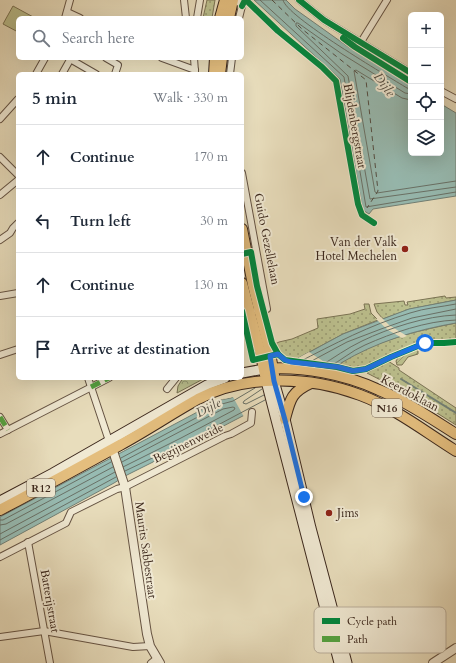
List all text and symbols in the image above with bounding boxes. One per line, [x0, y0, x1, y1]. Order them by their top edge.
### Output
map controls [408, 12, 444, 156]
button: + [408, 12, 444, 48]
search box [16, 16, 244, 60]
icon: search [30, 27, 52, 49]
text: Search here [62, 28, 135, 48]
button: − [408, 48, 444, 84]
water label: Dijle [369, 69, 400, 101]
street label: Blijdenbergstraat [340, 82, 370, 170]
button: locate [408, 84, 444, 120]
text: 5 min [32, 87, 77, 110]
text: Walk · 330 m [153, 89, 228, 107]
button: layers [408, 120, 444, 156]
icon: ahead [32, 146, 54, 168]
text: Continue [70, 147, 135, 167]
text: 170 m [194, 148, 228, 166]
street label: Guido Gezellelaan [250, 192, 284, 286]
icon: left [32, 210, 54, 232]
text: Turn left [70, 211, 131, 231]
text: 30 m [200, 212, 228, 230]
place label: Van der Valk Hotel Mechelen [315, 234, 398, 264]
marker: Van der Valk Hotel Mechelen [400, 244, 410, 254]
icon: ahead [32, 274, 54, 296]
text: Continue [70, 275, 135, 295]
text: 130 m [194, 276, 228, 294]
route start [416, 334, 434, 352]
icon: arrive [32, 338, 54, 360]
text: Arrive at destination [70, 339, 210, 359]
street label: Keerdoklaan [378, 371, 442, 415]
water label: Dijle [193, 393, 225, 422]
road number: N16 [372, 399, 402, 417]
street label: Begijnenweide [150, 419, 226, 467]
road number: R12 [27, 479, 55, 497]
route end [295, 488, 313, 506]
street label: Maurits Sabbestraat [131, 500, 161, 600]
place label: Jims [335, 505, 359, 521]
marker: Jims [324, 508, 334, 518]
street label: Batterijstraat [37, 568, 63, 634]
legend [314, 607, 446, 653]
text: Cycle path [347, 614, 397, 629]
text: Path [347, 632, 368, 647]

